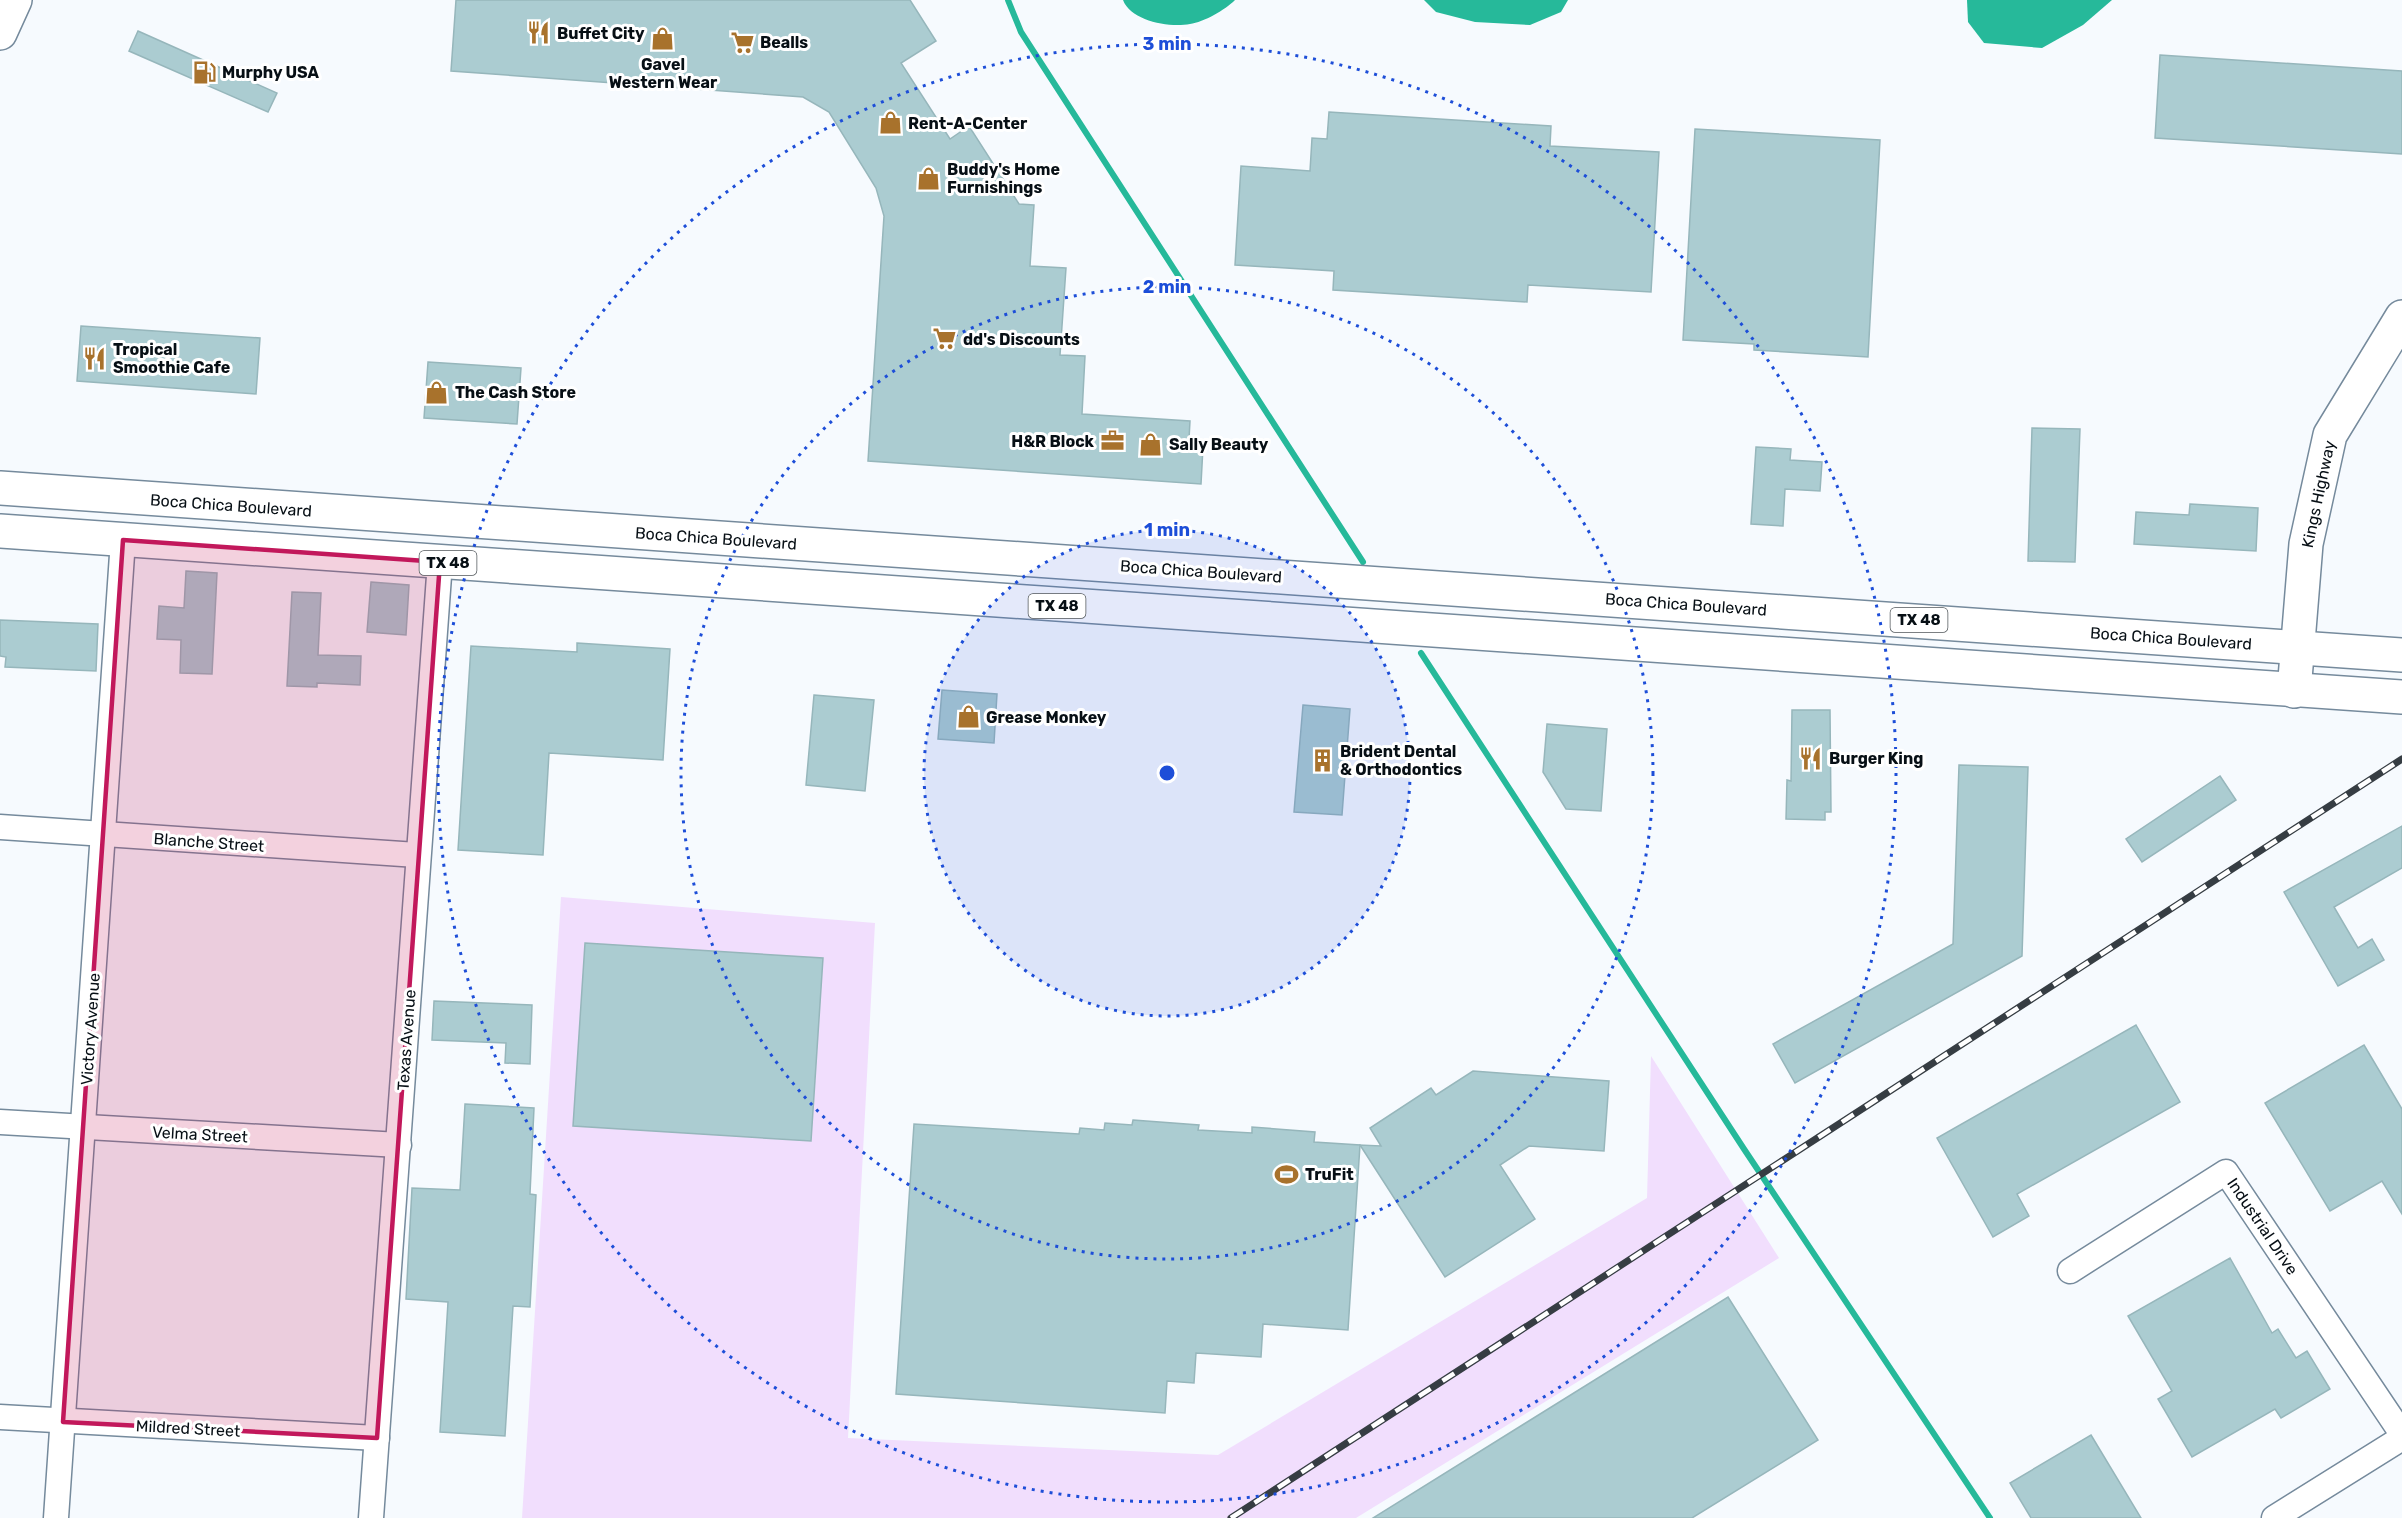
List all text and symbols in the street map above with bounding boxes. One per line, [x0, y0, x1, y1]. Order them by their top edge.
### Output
restaurant icon: Buffet City [526, 20, 552, 46]
place label: Buffet City [557, 24, 645, 43]
shop icon: Gavel Western Wear [650, 26, 676, 52]
supermarket icon: Bealls [729, 29, 755, 55]
place label: Bealls [760, 33, 808, 52]
text: 3 min [1143, 33, 1191, 55]
place label: Gavel Western Wear [609, 55, 718, 92]
fuel station icon: Murphy USA [191, 59, 217, 85]
place label: Murphy USA [222, 63, 320, 82]
shop icon: Rent-A-Center [877, 110, 903, 136]
place label: Rent-A-Center [908, 114, 1028, 133]
place label: Buddy's Home Furnishings [947, 160, 1060, 197]
shop icon: Buddy's Home Furnishings [916, 165, 942, 191]
text: 2 min [1143, 276, 1191, 298]
supermarket icon: dd's Discounts [932, 326, 958, 352]
place label: dd's Discounts [963, 330, 1080, 349]
place label: Tropical Smoothie Cafe [113, 340, 230, 377]
restaurant icon: Tropical Smoothie Cafe [82, 345, 108, 371]
shop icon: The Cash Store [424, 379, 450, 405]
place label: The Cash Store [455, 383, 576, 402]
office icon: H&R Block [1099, 428, 1125, 454]
shop icon: Sally Beauty [1138, 431, 1164, 457]
place label: H&R Block [1011, 432, 1095, 451]
place label: Sally Beauty [1169, 435, 1269, 454]
street label: Kings Highway [2298, 438, 2339, 550]
street label: Boca Chica Boulevard [149, 490, 313, 521]
text: 1 min [1144, 519, 1190, 541]
street label: Boca Chica Boulevard [634, 523, 798, 554]
road number: TX 48 [420, 551, 476, 575]
street label: Boca Chica Boulevard [1119, 556, 1283, 587]
street label: Boca Chica Boulevard [1604, 589, 1768, 620]
road number: TX 48 [1028, 594, 1086, 618]
road number: TX 48 [1890, 608, 1948, 632]
street label: Boca Chica Boulevard [2089, 623, 2253, 654]
shop icon: Grease Monkey [955, 704, 981, 730]
place label: Grease Monkey [986, 708, 1107, 727]
place label: Brident Dental & Orthodontics [1340, 742, 1462, 779]
restaurant icon: Burger King [1798, 745, 1824, 771]
building icon: Brident Dental & Orthodontics [1309, 747, 1335, 773]
place label: Burger King [1829, 749, 1923, 768]
centre of rings [1157, 763, 1177, 783]
street label: Blanche Street [153, 829, 265, 856]
street label: Victory Avenue [77, 972, 104, 1086]
street label: Texas Avenue [393, 989, 420, 1091]
street label: Velma Street [152, 1123, 248, 1146]
sports icon: TruFit [1274, 1161, 1300, 1187]
place label: TruFit [1305, 1165, 1354, 1184]
street label: Industrial Drive [2223, 1174, 2302, 1278]
street label: Mildred Street [135, 1416, 241, 1441]

